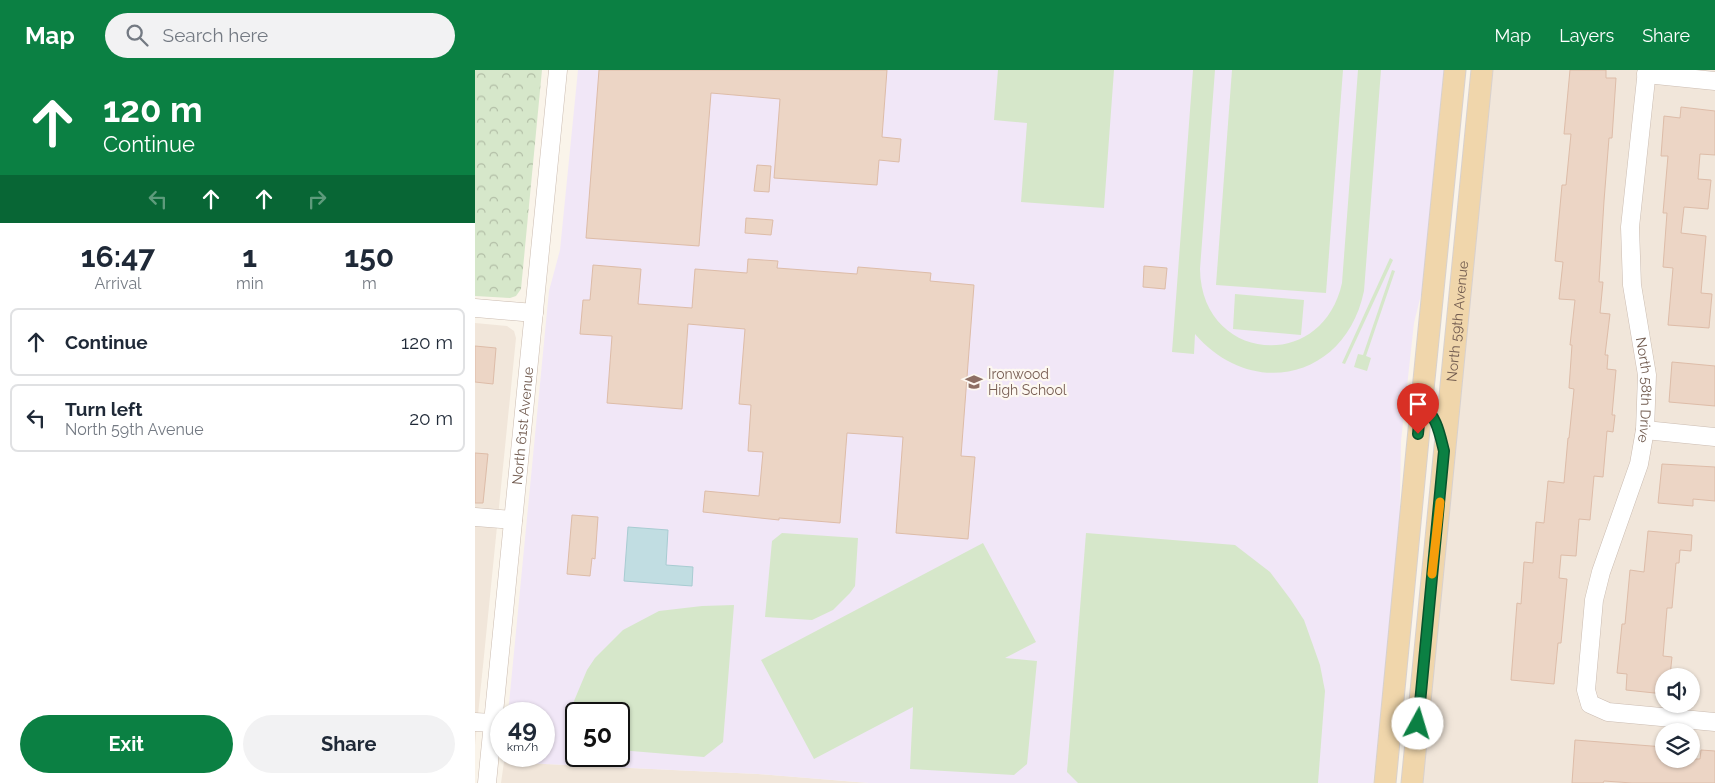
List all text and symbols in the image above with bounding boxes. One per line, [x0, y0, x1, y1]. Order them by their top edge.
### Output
search box [105, 13, 455, 58]
text: Map [25, 21, 75, 50]
icon: search [123, 21, 151, 49]
text: Search here [163, 24, 268, 46]
text: Map [1495, 25, 1531, 46]
text: Layers [1559, 25, 1614, 46]
text: Share [1642, 25, 1690, 46]
text: 120 m [103, 89, 203, 130]
icon: ahead [20, 90, 85, 155]
text: Continue [103, 131, 195, 157]
icon: left [144, 185, 172, 213]
icon: ahead [197, 185, 225, 213]
icon: ahead [250, 185, 278, 213]
icon: right [303, 185, 331, 213]
text: 16:47 [81, 239, 155, 274]
text: 1 [242, 239, 257, 274]
text: 150 [344, 239, 394, 274]
street label: North 59th Avenue [1443, 260, 1471, 382]
text: Arrival [95, 274, 141, 293]
text: min [236, 274, 264, 293]
text: m [362, 274, 377, 293]
icon: ahead [22, 328, 50, 356]
text: Continue [65, 331, 148, 353]
text: 120 m [401, 331, 453, 353]
street label: North 58th Drive [1633, 336, 1655, 444]
street label: North 61st Avenue [509, 366, 536, 486]
place label: Ironwood High School [988, 366, 1067, 398]
school or university icon: Ironwood High School [964, 372, 984, 392]
pin [1397, 383, 1439, 434]
icon: arrive [1404, 390, 1432, 418]
text: Turn left [65, 398, 142, 420]
icon: left [22, 404, 50, 432]
text: 20 m [409, 407, 453, 429]
text: North 59th Avenue [65, 420, 204, 439]
map controls [1655, 668, 1700, 768]
button: sound [1655, 668, 1700, 713]
position arrow [1391, 697, 1443, 749]
speed limit sign: 50 [565, 702, 630, 767]
text: 49 [508, 713, 537, 743]
button: Exit [20, 715, 233, 773]
button: Share [243, 715, 455, 773]
button: layers [1655, 723, 1700, 768]
text: km/h [507, 740, 538, 754]

